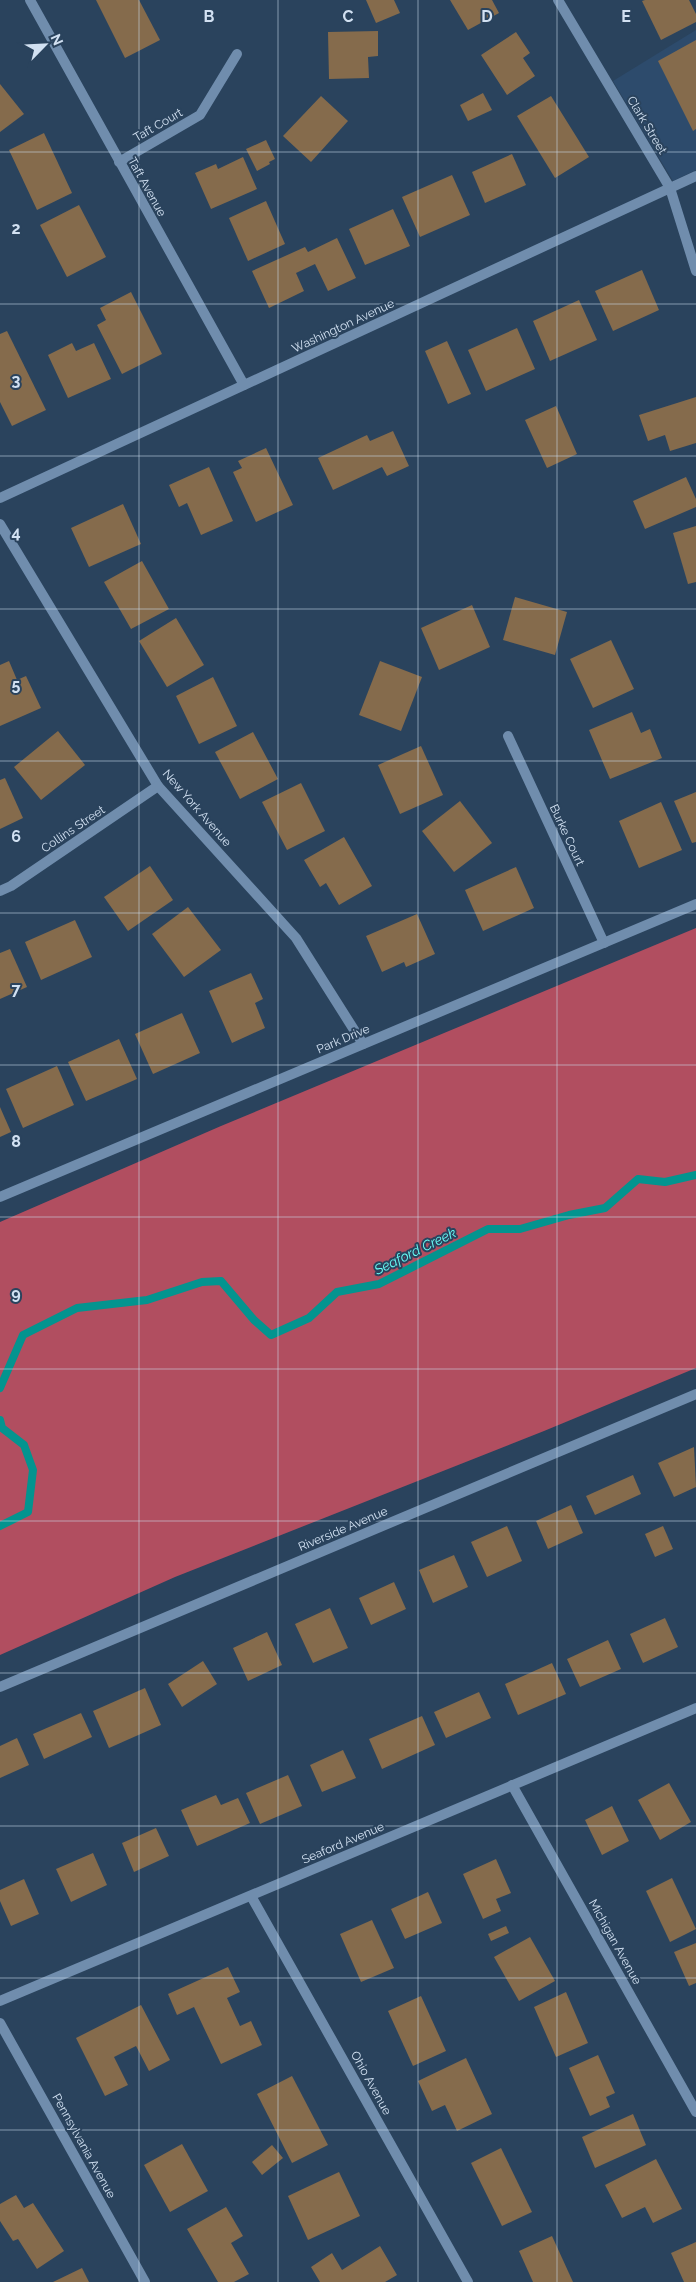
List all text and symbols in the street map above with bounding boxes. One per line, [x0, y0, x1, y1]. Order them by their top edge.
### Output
text: B [204, 7, 215, 26]
text: C [343, 7, 354, 26]
text: D [481, 7, 493, 26]
text: E [621, 7, 631, 26]
north arrow [20, 20, 70, 70]
text: N [47, 32, 66, 48]
street label: Clark Street [624, 94, 670, 156]
street label: Taft Court [131, 105, 185, 145]
street label: Taft Avenue [125, 155, 169, 219]
text: 2 [11, 219, 21, 238]
street label: Washington Avenue [290, 296, 396, 356]
text: 3 [12, 371, 21, 390]
text: 4 [11, 523, 21, 542]
text: 5 [12, 675, 21, 694]
street label: New York Avenue [160, 767, 234, 849]
street label: Burke Court [547, 802, 587, 868]
street label: Collins Street [39, 803, 107, 855]
text: 6 [11, 827, 21, 846]
text: 7 [12, 980, 21, 999]
street label: Park Drive [314, 1022, 372, 1056]
text: 8 [11, 1132, 21, 1151]
water label: Seaford Creek [371, 1224, 459, 1278]
text: 9 [11, 1284, 21, 1303]
street label: Riverside Avenue [296, 1504, 390, 1554]
street label: Seaford Avenue [300, 1819, 386, 1867]
street label: Michigan Avenue [586, 1897, 644, 1987]
street label: Ohio Avenue [348, 2049, 394, 2117]
street label: Pennsylvania Avenue [49, 2091, 119, 2201]

